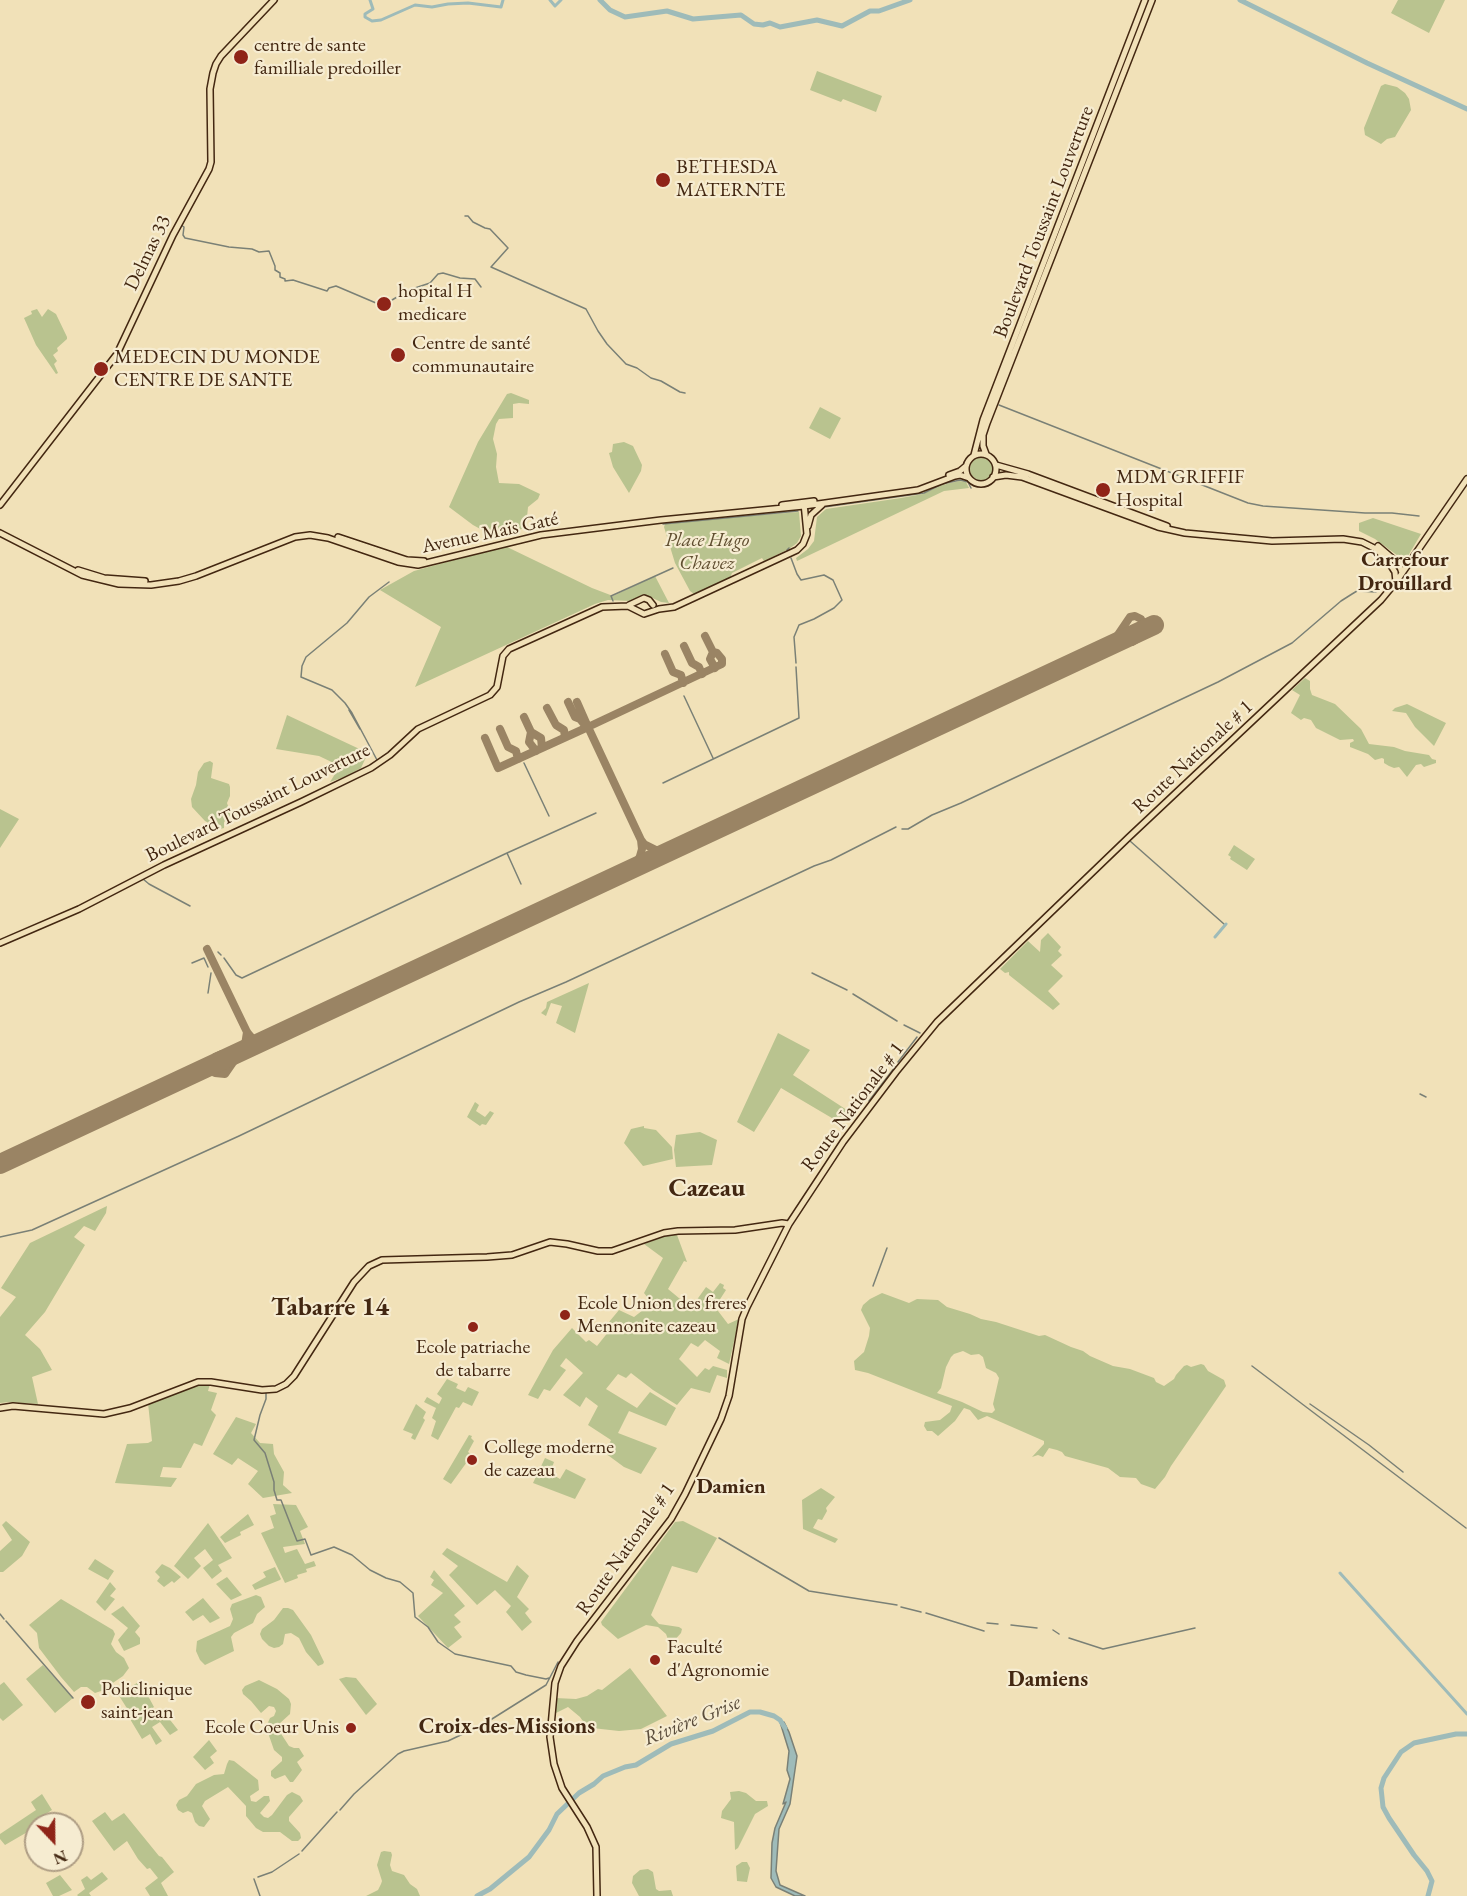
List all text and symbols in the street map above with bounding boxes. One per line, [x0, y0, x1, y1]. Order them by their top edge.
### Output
place label: centre de sante familliale predoiller [254, 34, 401, 81]
marker: centre de sante familliale predoiller [232, 48, 250, 66]
street label: Boulevard Toussaint Louverture [989, 103, 1099, 341]
place label: BETHESDA MATERNTE [676, 156, 785, 203]
marker: BETHESDA MATERNTE [654, 171, 672, 189]
street label: Delmas 33 [119, 211, 177, 295]
place label: hopital H medicare [398, 280, 473, 327]
marker: hopital H medicare [375, 295, 393, 313]
place label: Centre de santé communautaire [412, 332, 534, 379]
place label: MEDECIN DU MONDE CENTRE DE SANTE [114, 346, 320, 393]
marker: Centre de santé communautaire [389, 346, 407, 364]
marker: MEDECIN DU MONDE CENTRE DE SANTE [92, 360, 110, 378]
place label: MDM GRIFFIF Hospital [1116, 466, 1244, 513]
marker: MDM GRIFFIF Hospital [1094, 481, 1112, 499]
street label: Avenue Maïs Gaté [420, 507, 560, 559]
park label: Place Hugo Chavez [665, 529, 749, 576]
district label: Carrefour Drouillard [1358, 547, 1452, 597]
street label: Route Nationale # 1 [1128, 695, 1258, 819]
street label: Boulevard Toussaint Louverture [142, 738, 374, 868]
street label: Route Nationale # 1 [797, 1038, 909, 1176]
district label: Cazeau [669, 1173, 745, 1205]
district label: Tabarre 14 [271, 1292, 389, 1324]
place label: Ecole Union des freres Mennonite cazeau [577, 1292, 747, 1339]
marker: Ecole Union des freres Mennonite cazeau [558, 1308, 572, 1322]
marker: Ecole patriache de tabarre [466, 1320, 480, 1334]
place label: Ecole patriache de tabarre [416, 1336, 530, 1383]
place label: College moderne de cazeau [484, 1436, 614, 1483]
marker: College moderne de cazeau [465, 1453, 479, 1467]
district label: Damien [696, 1474, 766, 1500]
street label: Route Nationale # 1 [571, 1478, 681, 1620]
place label: Faculté d'Agronomie [667, 1636, 769, 1683]
marker: Faculté d'Agronomie [648, 1653, 662, 1667]
district label: Damiens [1008, 1667, 1088, 1693]
place label: Policlinique saint-jean [101, 1678, 192, 1725]
water label: Rivière Grise [640, 1690, 744, 1752]
marker: Policlinique saint-jean [79, 1693, 97, 1711]
district label: Croix-des-Missions [419, 1714, 595, 1740]
place label: Ecole Coeur Unis [204, 1716, 339, 1740]
marker: Ecole Coeur Unis [344, 1721, 358, 1735]
north arrow [24, 1812, 84, 1872]
text: N [50, 1845, 70, 1869]

